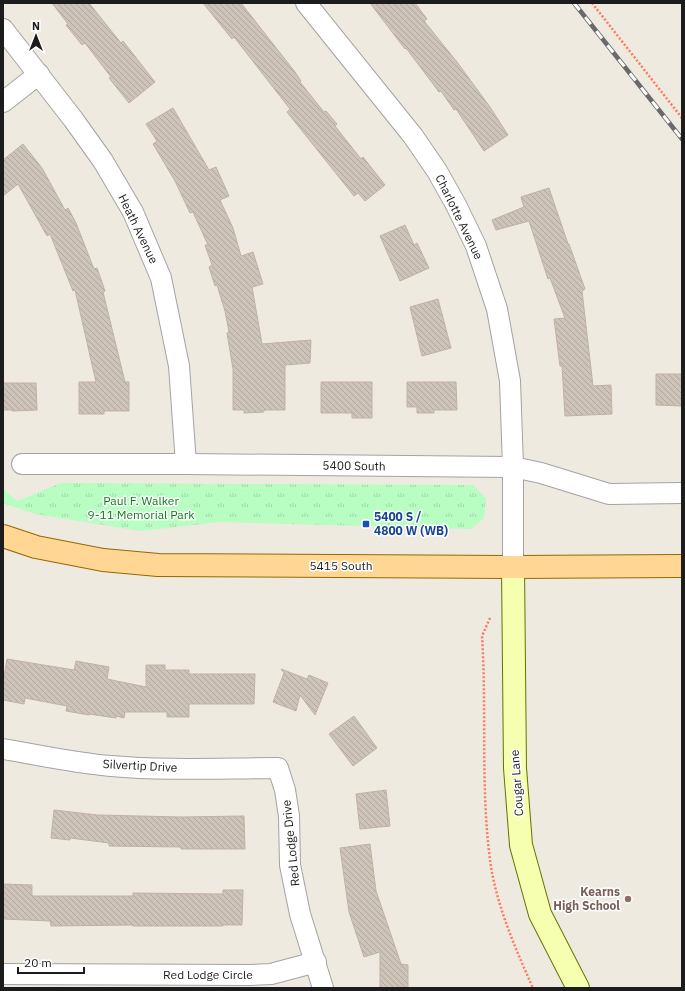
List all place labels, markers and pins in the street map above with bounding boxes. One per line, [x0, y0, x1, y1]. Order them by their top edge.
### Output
place label: 5400 S / 4800 W (WB) [374, 509, 448, 538]
marker: 5400 S / 4800 W (WB) [361, 519, 371, 529]
place label: Kearns High School [553, 884, 620, 913]
marker: Kearns High School [623, 894, 633, 904]

